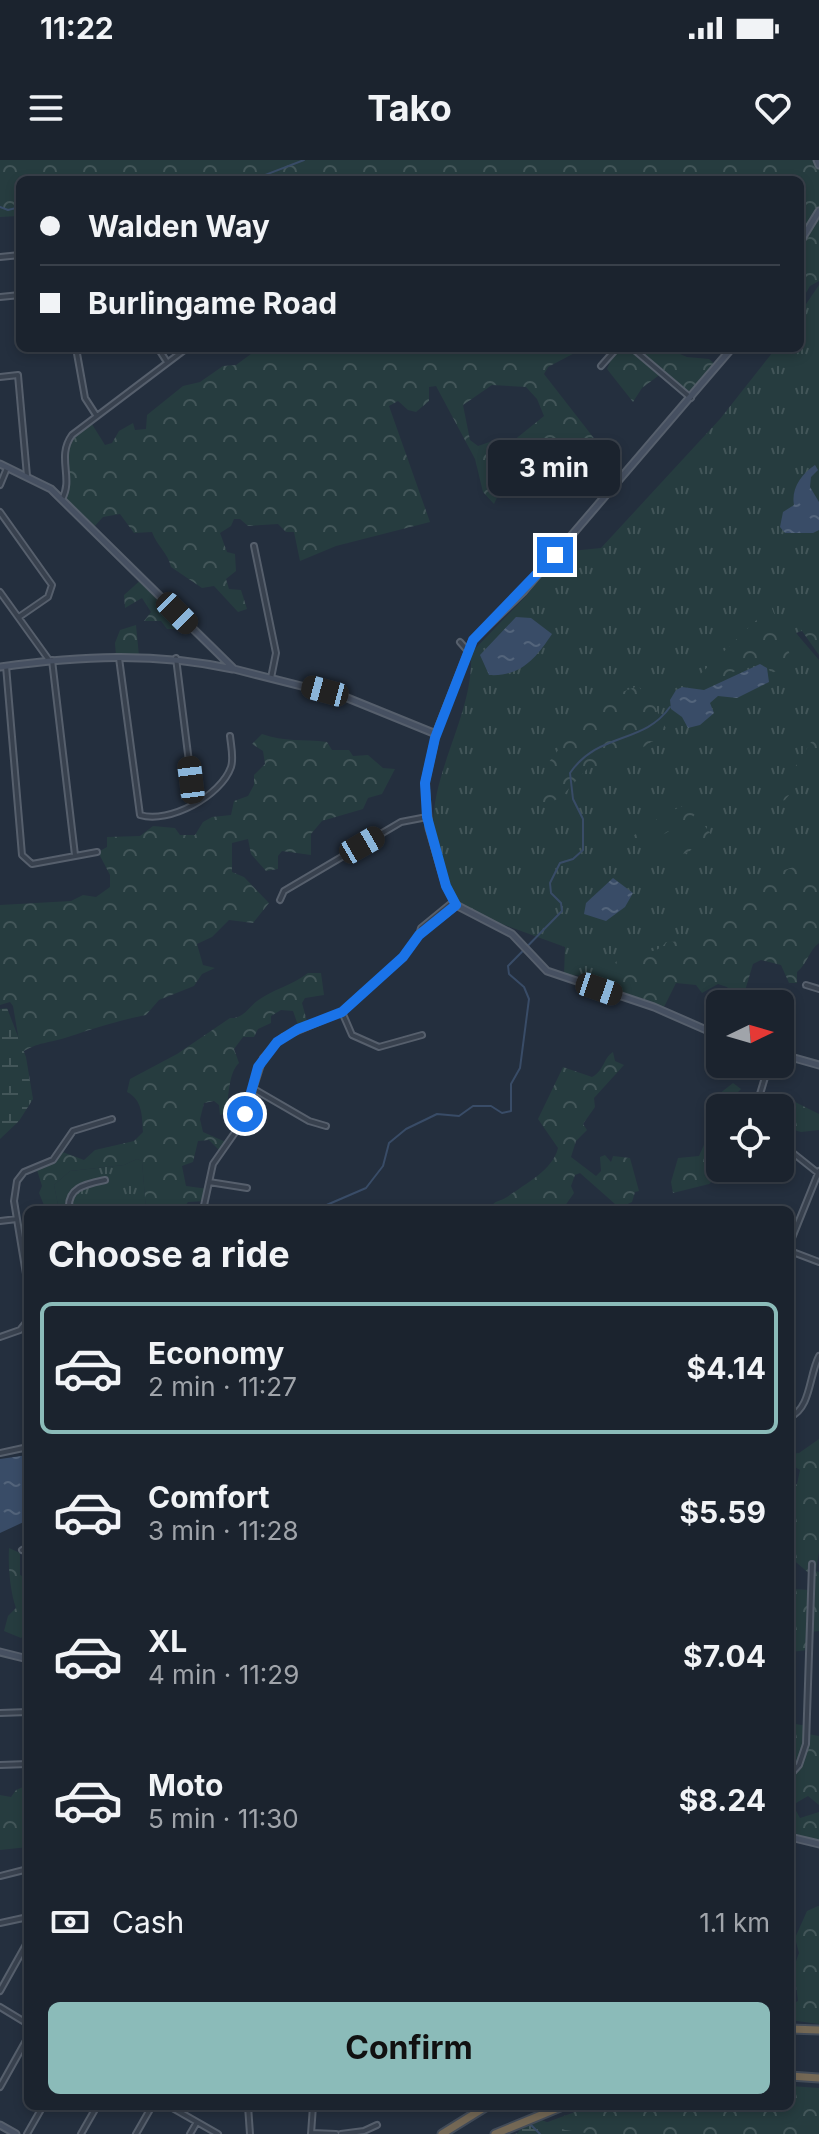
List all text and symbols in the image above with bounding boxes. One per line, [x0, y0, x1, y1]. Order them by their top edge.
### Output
text: 11:22 [40, 10, 114, 46]
icon: menu [24, 86, 68, 130]
text: Tako [367, 86, 452, 130]
icon: heart [751, 86, 795, 130]
text: Walden Way [88, 208, 270, 244]
text: Burlingame Road [88, 285, 337, 321]
callout: 3 min [489, 439, 621, 495]
text: 3 min [519, 452, 589, 483]
route end [537, 537, 573, 573]
car [152, 588, 202, 638]
car [299, 673, 351, 709]
car [176, 755, 206, 805]
car [335, 823, 389, 867]
car [572, 970, 626, 1008]
north arrow [706, 990, 794, 1078]
map controls [706, 990, 794, 1182]
button: locate [706, 1094, 794, 1182]
route start [227, 1096, 263, 1132]
text: Choose a ride [48, 1232, 290, 1276]
icon: car [52, 1332, 124, 1404]
text: Economy [148, 1335, 284, 1371]
text: $4.14 [687, 1350, 766, 1386]
text: 2 min · 11:27 [148, 1371, 297, 1402]
icon: car [52, 1476, 124, 1548]
text: Comfort [148, 1479, 269, 1515]
text: $5.59 [679, 1494, 766, 1530]
text: 3 min · 11:28 [148, 1515, 299, 1546]
icon: car [52, 1620, 124, 1692]
text: XL [148, 1623, 187, 1659]
text: $7.04 [683, 1638, 766, 1674]
text: 4 min · 11:29 [148, 1659, 299, 1690]
icon: car [52, 1764, 124, 1836]
text: Moto [148, 1767, 223, 1803]
text: $8.24 [679, 1782, 766, 1818]
text: 5 min · 11:30 [148, 1803, 299, 1834]
icon: cash [48, 1900, 92, 1944]
text: Cash [112, 1904, 184, 1940]
text: 1.1 km [699, 1907, 770, 1938]
button: Confirm [48, 2002, 770, 2094]

